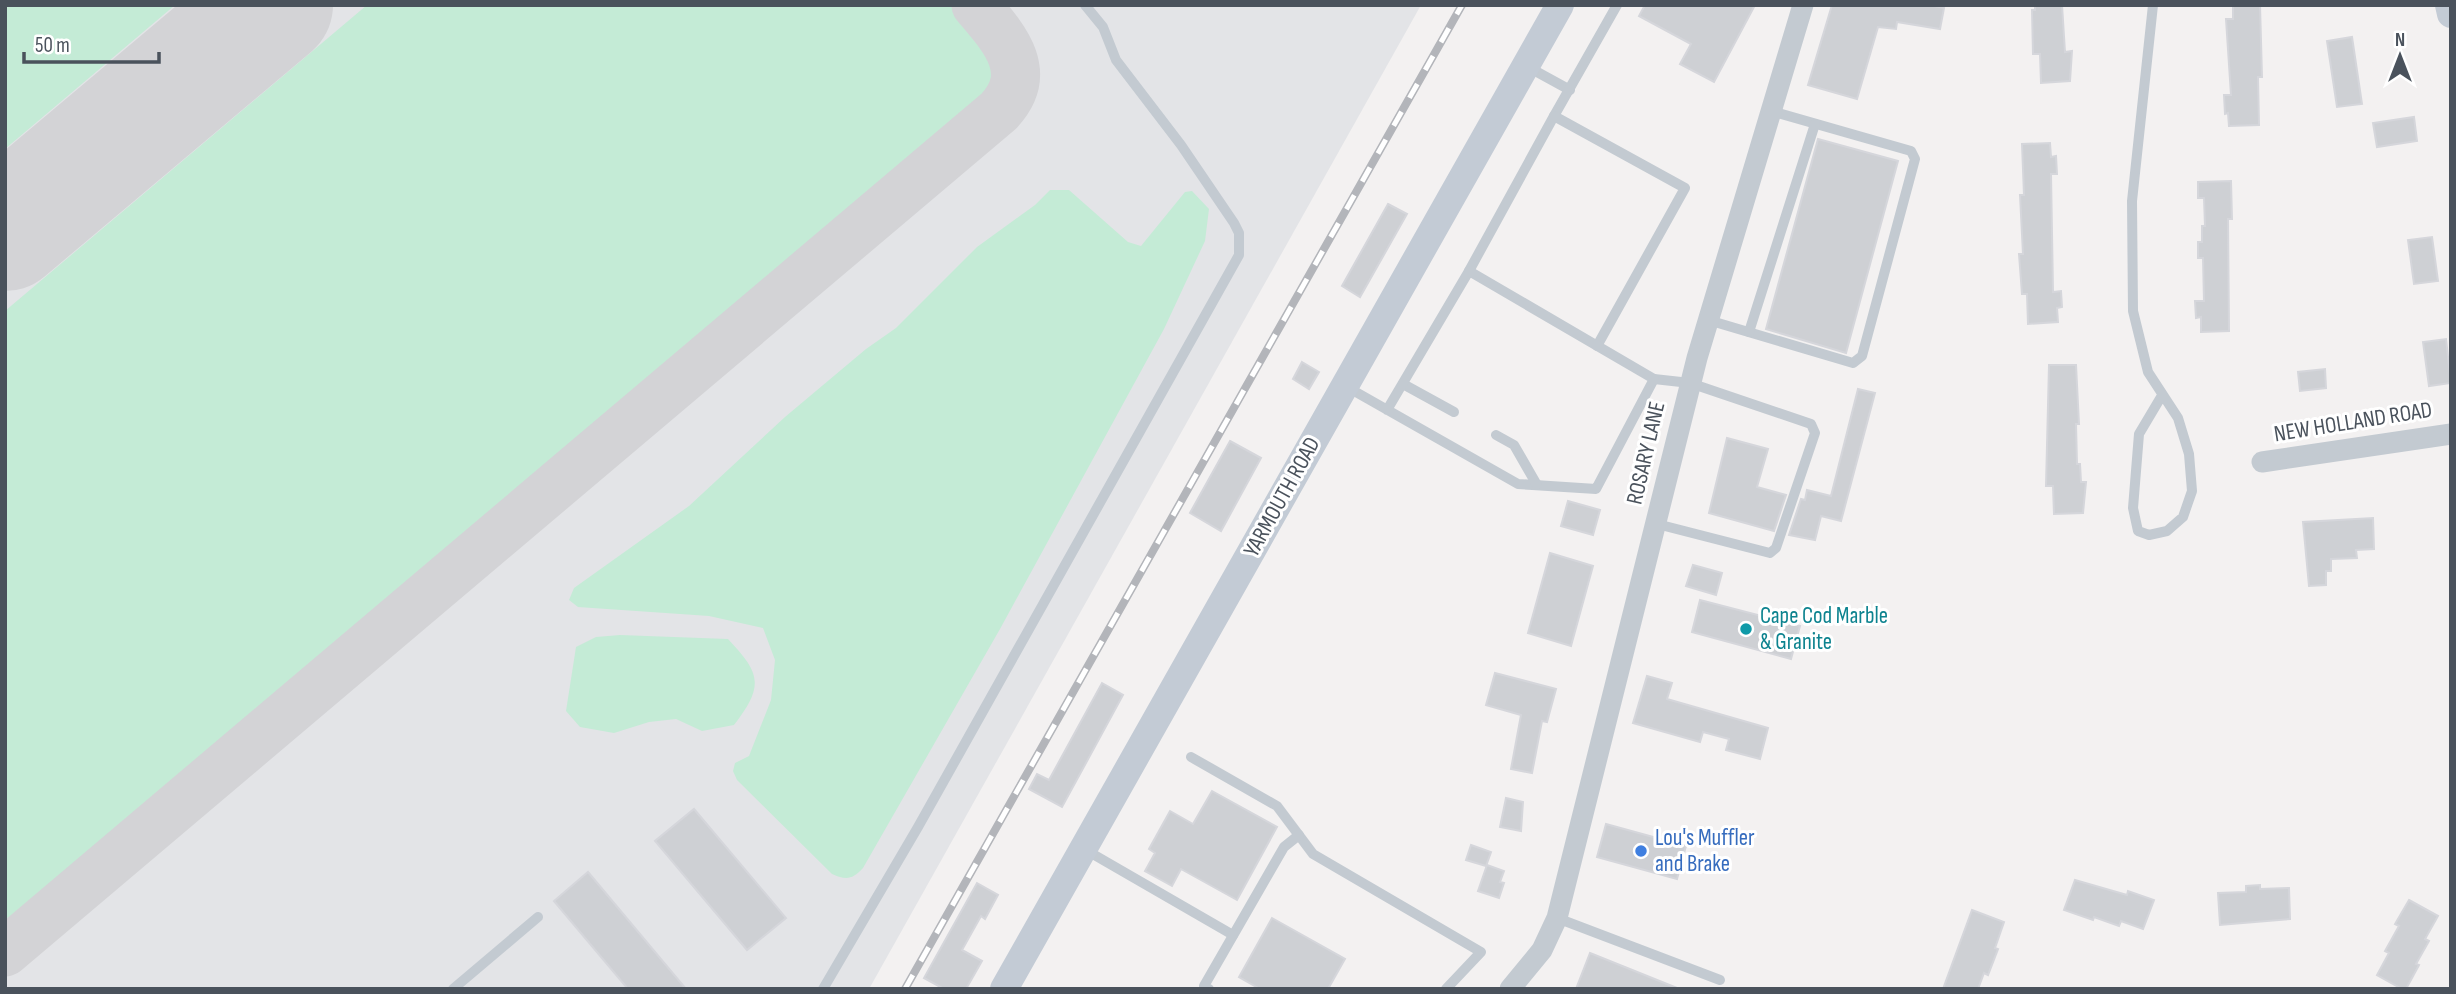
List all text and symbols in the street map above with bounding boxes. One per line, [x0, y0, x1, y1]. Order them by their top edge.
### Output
scale bar [24, 21, 159, 65]
north arrow [2365, 21, 2435, 91]
text: N [2395, 29, 2405, 52]
text: 50 m [35, 33, 70, 58]
street label: NEW HOLLAND ROAD [2272, 396, 2434, 448]
street label: ROSARY LANE [1621, 399, 1671, 507]
street label: YARMOUTH ROAD [1238, 432, 1326, 562]
place label: Cape Cod Marble & Granite [1760, 602, 1888, 656]
marker: Cape Cod Marble & Granite [1738, 621, 1754, 637]
place label: Lou's Muffler and Brake [1655, 824, 1755, 878]
marker: Lou's Muffler and Brake [1633, 843, 1649, 859]

